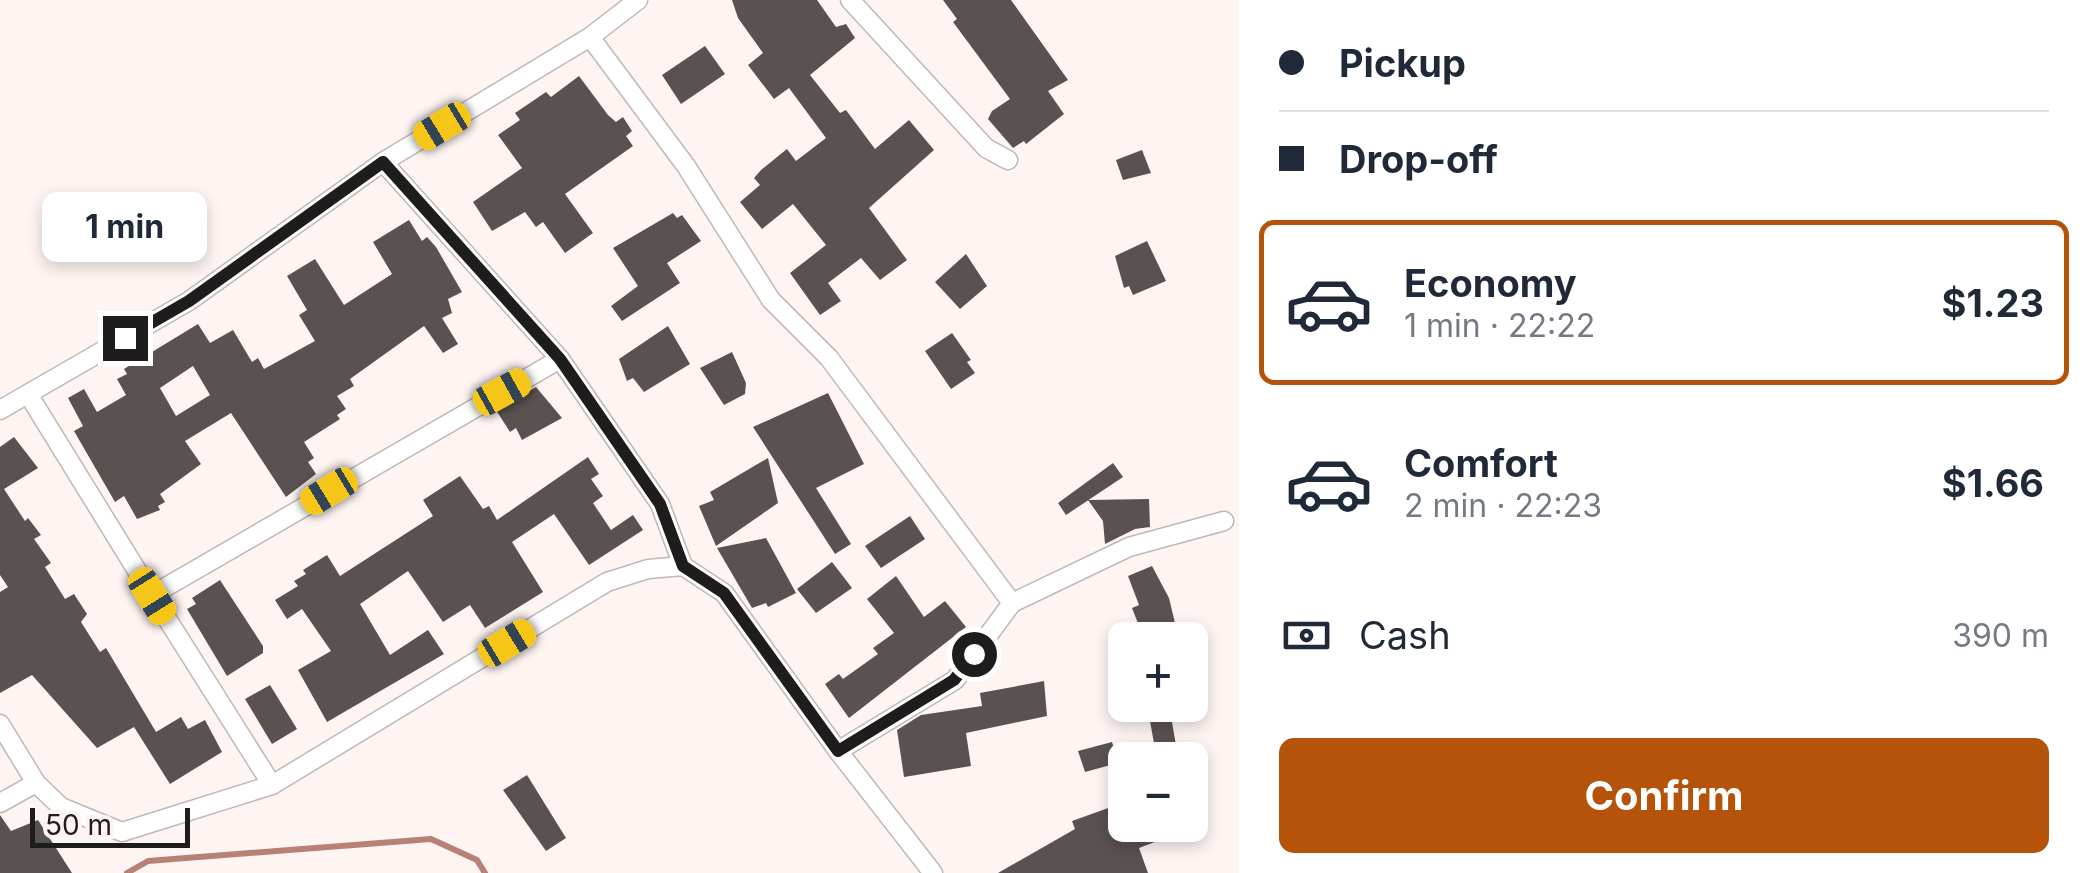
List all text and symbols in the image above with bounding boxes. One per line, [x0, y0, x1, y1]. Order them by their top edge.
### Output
text: Pickup [1339, 40, 1466, 86]
car [409, 98, 475, 154]
text: Drop-off [1339, 136, 1498, 182]
callout: 1 min [42, 193, 208, 263]
text: 1 min [85, 207, 164, 246]
icon: car [1284, 258, 1374, 348]
text: Economy [1404, 260, 1577, 306]
text: $1.23 [1942, 280, 2044, 326]
text: 1 min · 22:22 [1404, 306, 1595, 345]
route end [103, 316, 148, 361]
car [468, 364, 536, 420]
icon: car [1284, 438, 1374, 528]
text: Comfort [1404, 440, 1558, 486]
text: $1.66 [1942, 460, 2044, 506]
car [296, 463, 362, 519]
text: 2 min · 22:23 [1404, 486, 1602, 525]
car [123, 563, 181, 629]
icon: cash [1279, 608, 1334, 663]
text: Cash [1359, 612, 1451, 658]
car [474, 615, 540, 671]
text: 390 m [1952, 616, 2049, 655]
map controls [1108, 622, 1208, 842]
button: + [1108, 622, 1208, 722]
route start [952, 632, 997, 677]
button: Confirm [1279, 738, 2049, 853]
button: − [1108, 742, 1208, 842]
scale bar [30, 803, 190, 848]
text: 50 m [45, 808, 112, 842]

